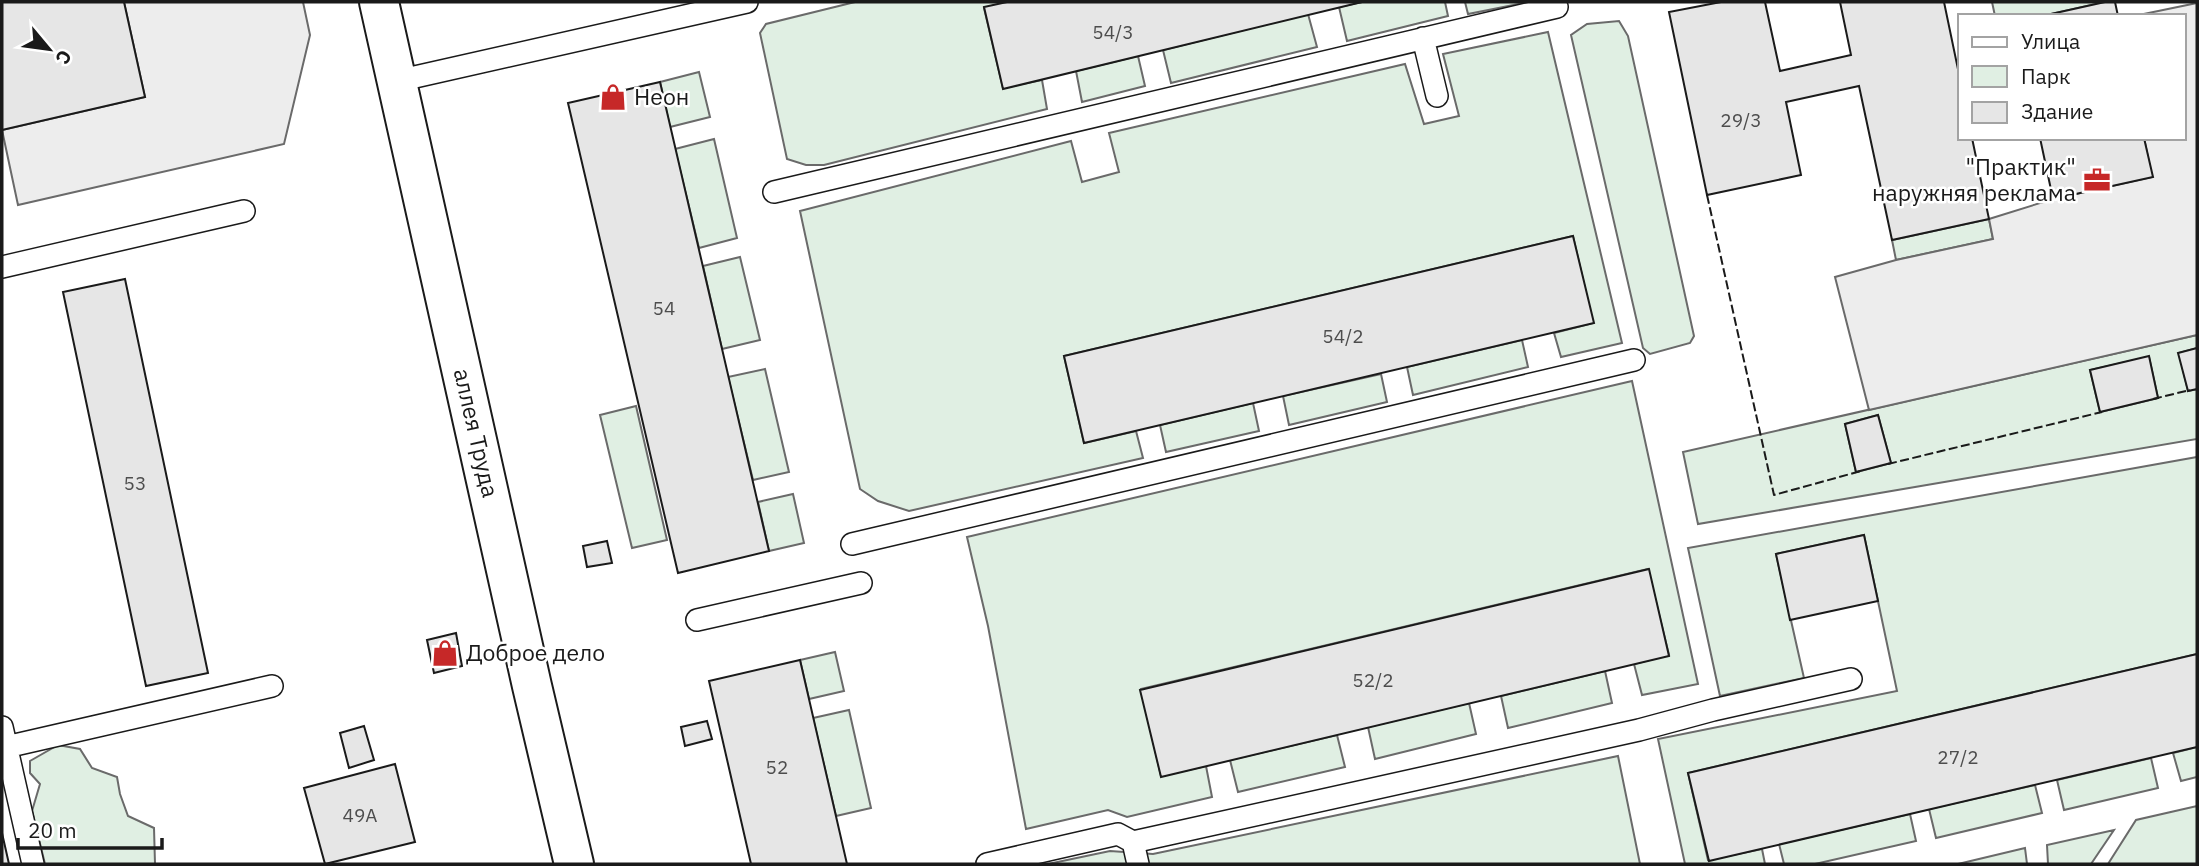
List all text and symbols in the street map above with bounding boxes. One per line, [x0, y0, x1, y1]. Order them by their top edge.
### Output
north arrow [14, 14, 84, 84]
legend [1958, 14, 2185, 140]
house number: 54/3 [1092, 20, 1134, 44]
text: Улица [2021, 27, 2080, 55]
text: С [50, 46, 77, 68]
text: Парк [2021, 62, 2071, 90]
place label: Неон [634, 81, 689, 111]
shop icon: Неон [598, 82, 628, 112]
text: Здание [2021, 97, 2093, 125]
house number: 29/3 [1720, 108, 1762, 132]
place label: "Практик" наружняя реклама [1872, 151, 2076, 207]
office icon: "Практик" наружняя реклама [2082, 165, 2112, 195]
house number: 54 [653, 296, 675, 320]
house number: 54/2 [1322, 324, 1364, 348]
street label: аллея Труда [448, 365, 506, 500]
house number: 53 [124, 471, 146, 495]
place label: Доброе дело [466, 637, 605, 667]
shop icon: Доброе дело [430, 638, 460, 668]
house number: 52/2 [1352, 668, 1394, 692]
house number: 27/2 [1937, 745, 1979, 769]
house number: 52 [766, 755, 788, 779]
house number: 49А [343, 803, 377, 827]
scale bar [18, 806, 161, 850]
text: 20 m [28, 816, 77, 844]

